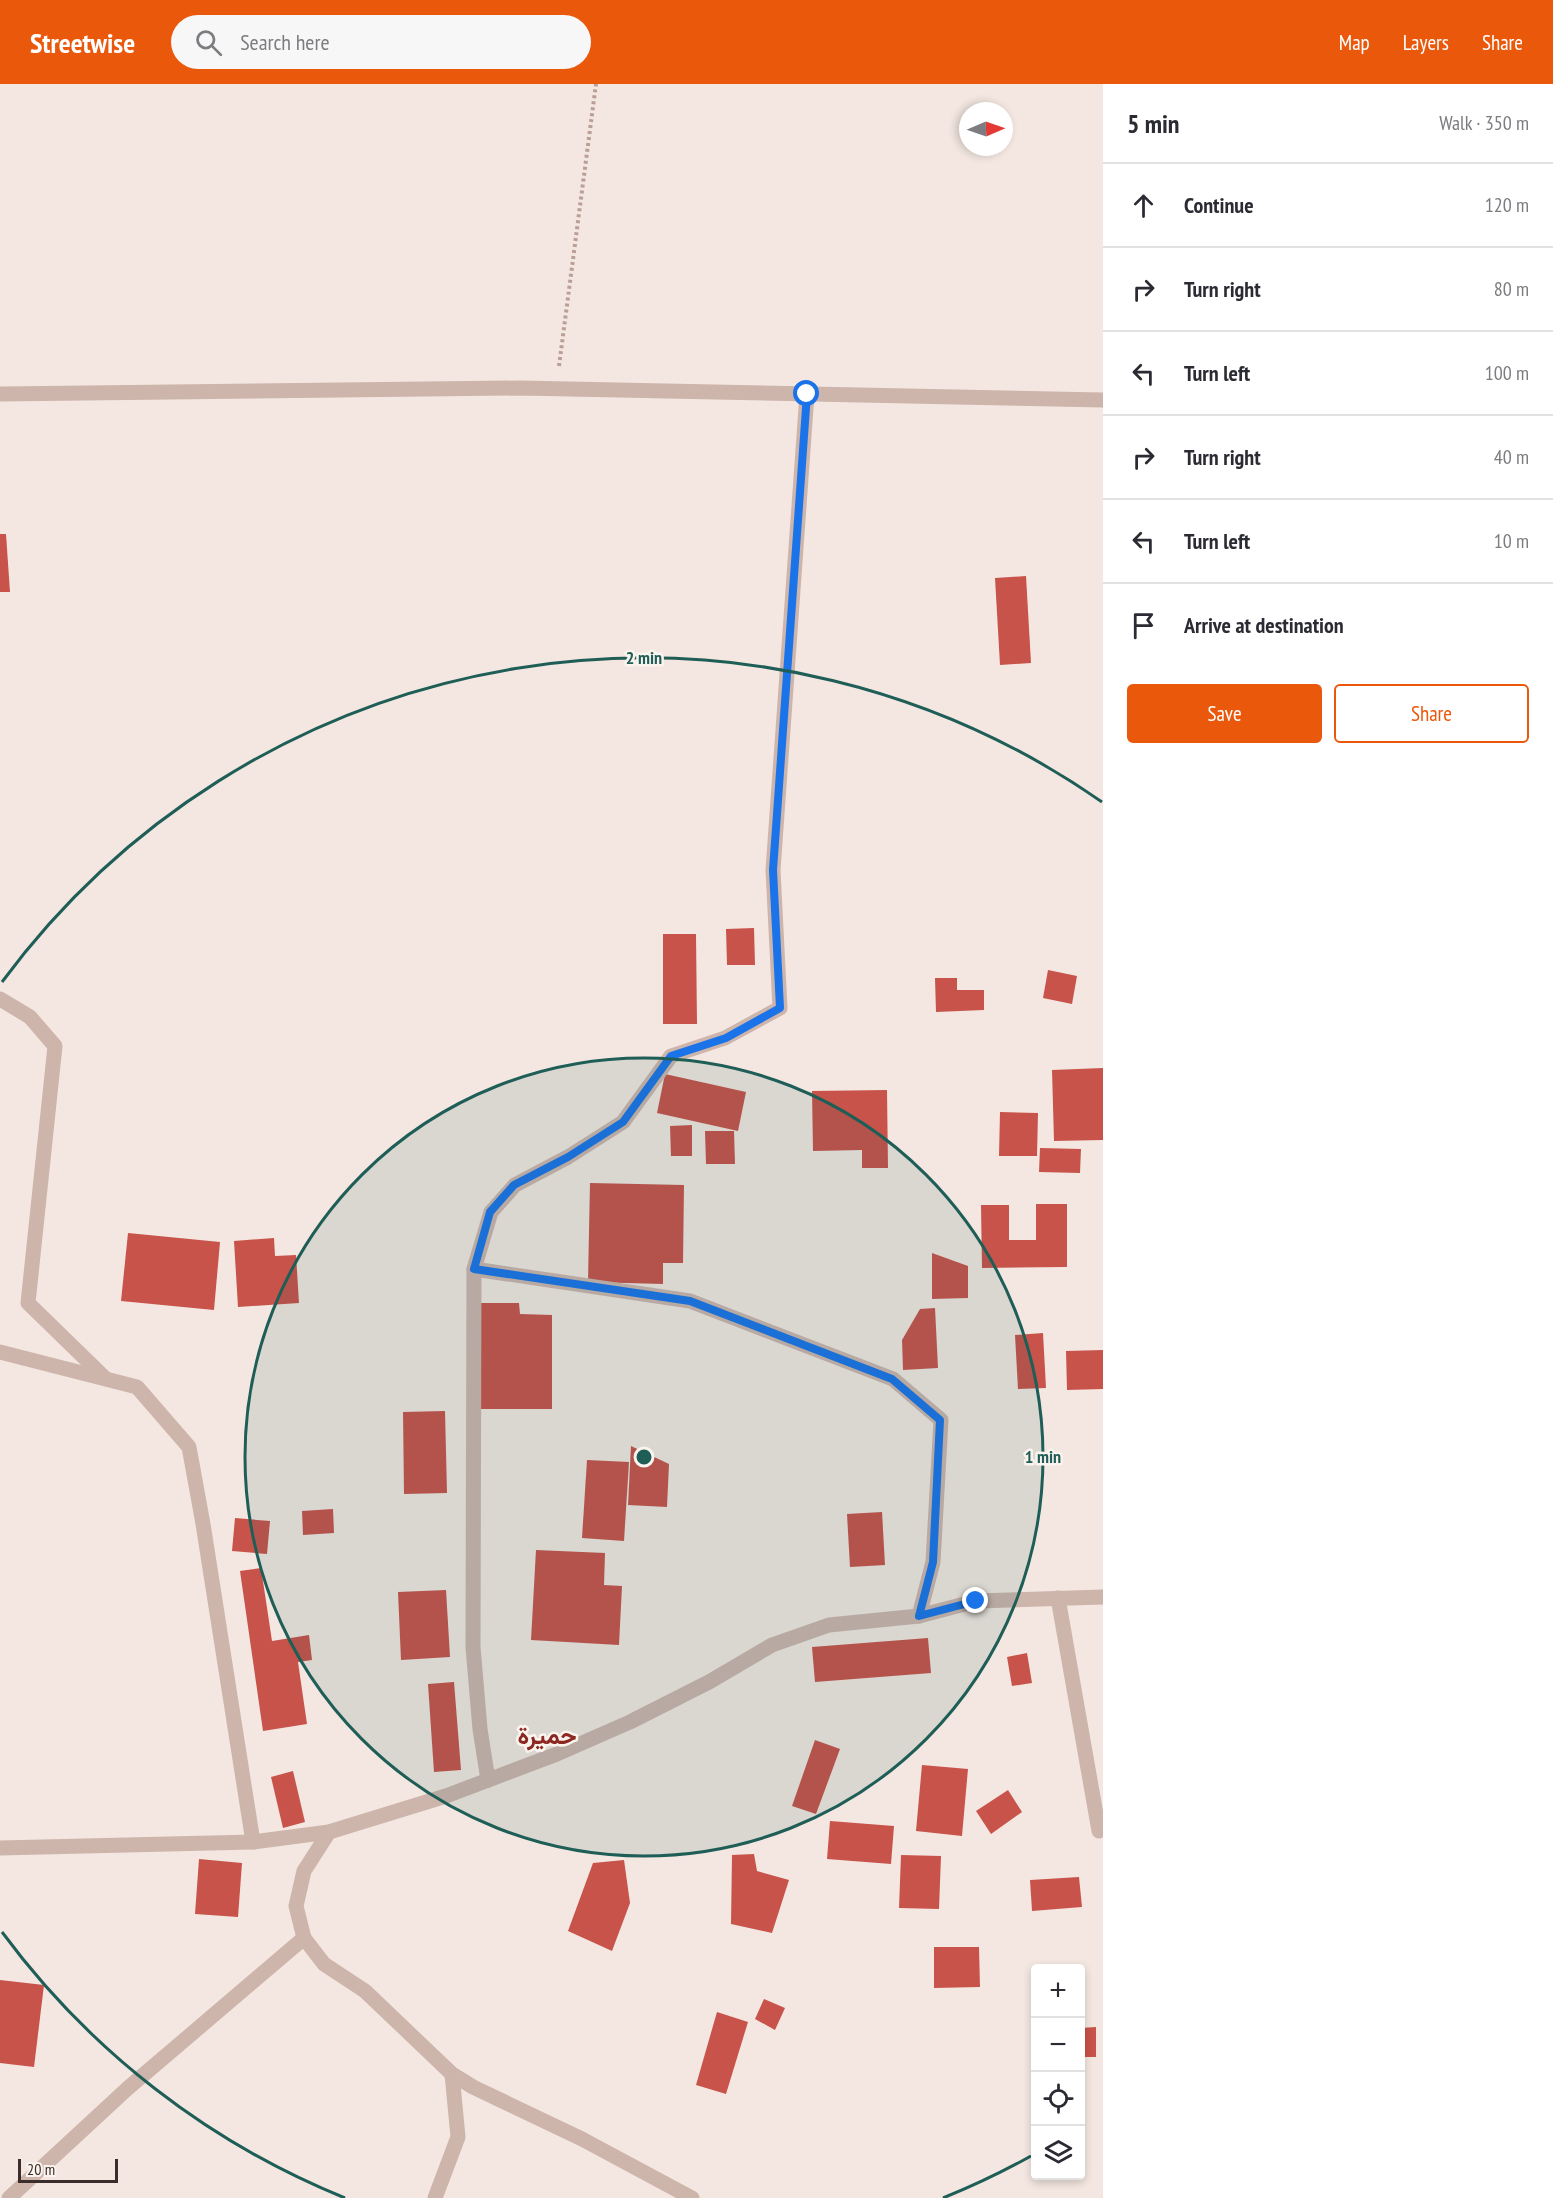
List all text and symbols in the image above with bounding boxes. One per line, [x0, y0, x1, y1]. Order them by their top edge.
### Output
search box [171, 15, 591, 69]
text: Streetwise [30, 24, 135, 61]
icon: search [192, 26, 225, 59]
text: Search here [240, 28, 330, 56]
text: Map [1339, 29, 1370, 56]
text: Layers [1403, 29, 1449, 56]
text: Share [1482, 29, 1523, 56]
north arrow [959, 102, 1013, 156]
text: 5 min [1127, 107, 1180, 140]
text: Walk · 350 m [1439, 110, 1529, 136]
icon: ahead [1127, 189, 1160, 222]
text: Continue [1184, 191, 1254, 219]
text: 120 m [1485, 192, 1529, 218]
icon: right [1127, 273, 1160, 306]
text: Turn right [1184, 275, 1261, 303]
text: 80 m [1494, 276, 1529, 302]
icon: left [1127, 357, 1160, 390]
text: Turn left [1184, 359, 1250, 387]
text: 100 m [1485, 360, 1529, 386]
route start [793, 380, 819, 406]
icon: right [1127, 441, 1160, 474]
text: Turn right [1184, 443, 1261, 471]
text: 40 m [1494, 444, 1529, 470]
icon: left [1127, 525, 1160, 558]
text: Turn left [1184, 527, 1250, 555]
text: 10 m [1494, 528, 1529, 554]
icon: arrive [1127, 609, 1160, 642]
text: Arrive at destination [1184, 611, 1344, 639]
text: 2 min [626, 646, 662, 669]
button: Save [1127, 684, 1322, 743]
button: Share [1334, 684, 1529, 743]
text: 1 min [1025, 1445, 1061, 1468]
centre of rings [634, 1447, 654, 1467]
route end [962, 1587, 988, 1613]
district label: حميرة [518, 1720, 576, 1751]
map controls [1031, 1964, 1085, 2180]
button: + [1031, 1964, 1085, 2018]
button: − [1031, 2018, 1085, 2072]
button: locate [1031, 2072, 1085, 2126]
button: layers [1031, 2126, 1085, 2180]
scale bar [18, 2156, 118, 2184]
text: 20 m [27, 2159, 55, 2179]

